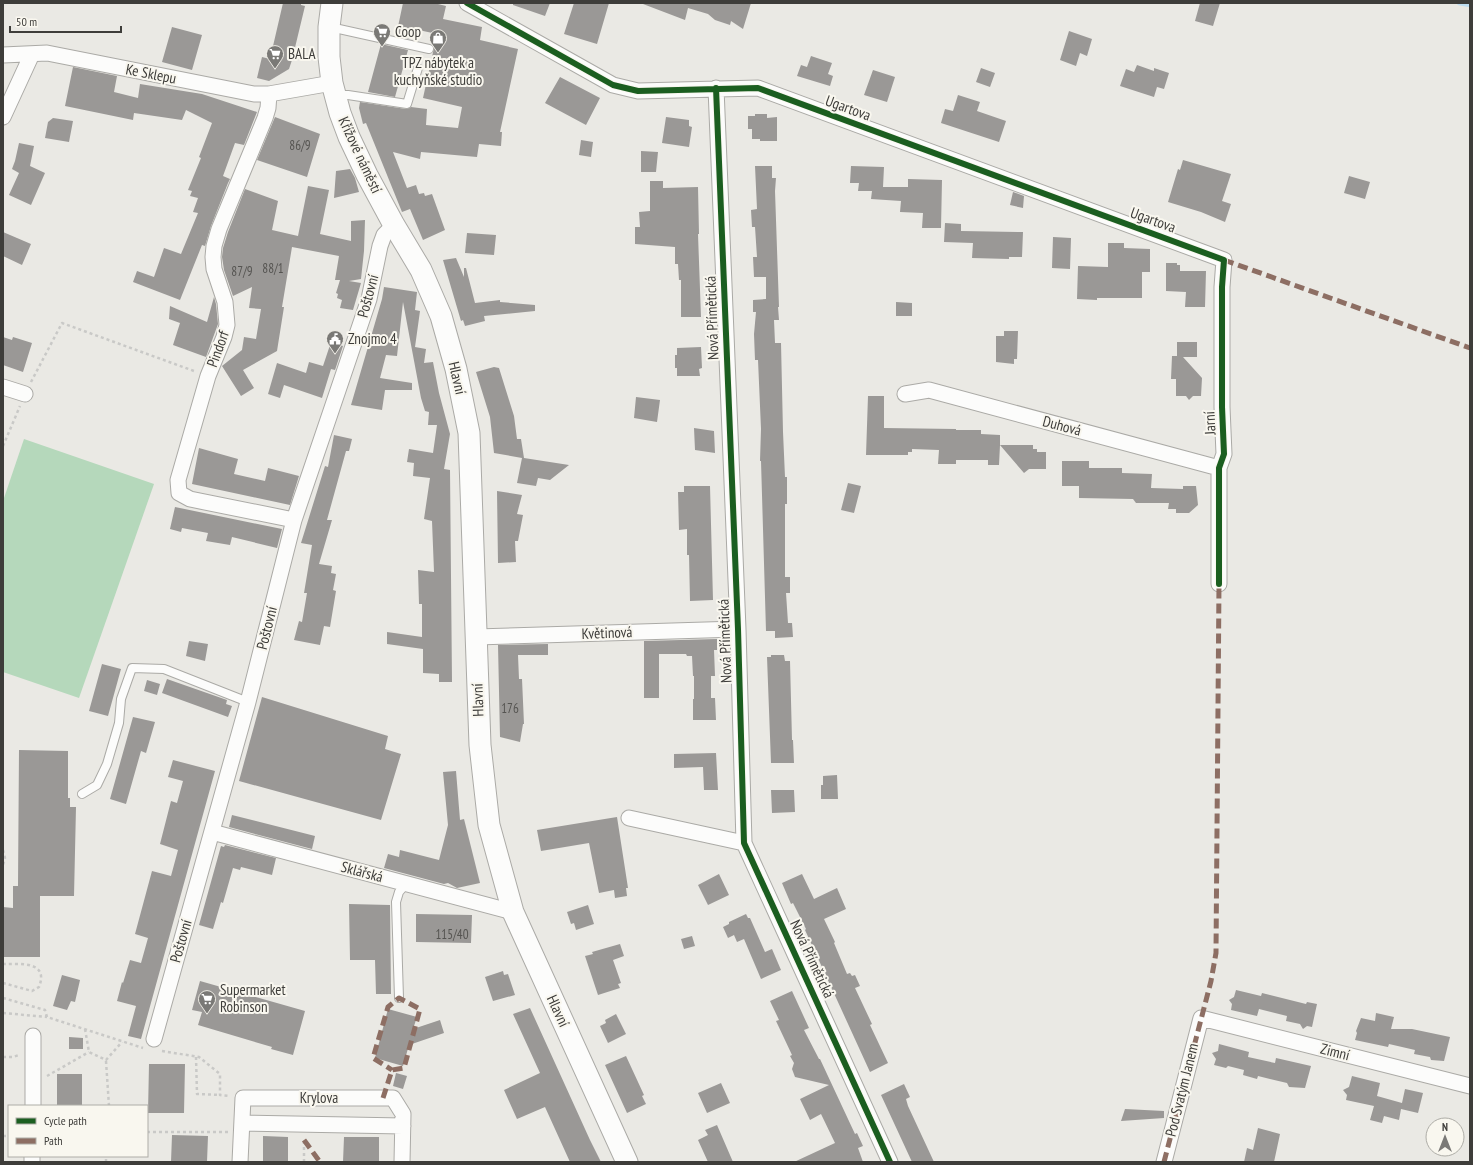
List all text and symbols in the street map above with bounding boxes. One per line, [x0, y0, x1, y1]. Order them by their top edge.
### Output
scale bar [10, 8, 121, 34]
text: 50 m [16, 14, 37, 29]
supermarket icon: Coop [372, 22, 392, 47]
place label: Coop [395, 22, 421, 41]
shop icon: TPZ nábytek a kuchyňské studio [428, 28, 448, 53]
supermarket icon: BALA [265, 44, 285, 69]
place label: BALA [288, 44, 316, 63]
place label: TPZ nábytek a kuchyňské studio [394, 53, 482, 89]
street label: Ke Sklepu [124, 59, 178, 88]
street label: Ugartova [823, 91, 873, 124]
street label: Křížové náměstí [334, 113, 387, 197]
house number: 86/9 [289, 137, 311, 154]
street label: Ugartova [1128, 203, 1178, 236]
house number: 88/1 [262, 260, 284, 277]
house number: 87/9 [231, 263, 253, 280]
street label: Poštovní [353, 272, 383, 320]
street label: Nová Přímětická [701, 276, 722, 360]
street label: Pindorf [202, 327, 233, 370]
public building icon: Znojmo 4 [325, 329, 345, 354]
place label: Znojmo 4 [348, 329, 397, 348]
street label: Hlavní [444, 360, 471, 397]
street label: Jarní [1199, 410, 1220, 436]
street label: Duhová [1041, 411, 1083, 440]
street label: Nová Přímětická [714, 599, 735, 683]
street label: Poštovní [252, 604, 281, 651]
street label: Květinová [581, 622, 633, 643]
street label: Hlavní [467, 682, 488, 717]
house number: 176 [501, 700, 519, 717]
street label: Sklářská [339, 857, 385, 886]
street label: Poštovní [165, 916, 196, 965]
street label: Nová Přímětická [786, 917, 839, 1001]
house number: 115/40 [435, 926, 469, 943]
place label: Supermarket Robinson [220, 980, 286, 1016]
supermarket icon: Supermarket Robinson [197, 989, 217, 1014]
street label: Hlavní [543, 992, 574, 1031]
street label: Zimní [1319, 1039, 1352, 1064]
street label: Pod Svatým Janem [1161, 1041, 1202, 1139]
street label: Krylova [300, 1088, 338, 1107]
legend [8, 1105, 148, 1157]
text: Cycle path [44, 1113, 87, 1128]
north arrow [1425, 1117, 1465, 1157]
text: N [1442, 1120, 1448, 1134]
text: Path [44, 1133, 62, 1148]

